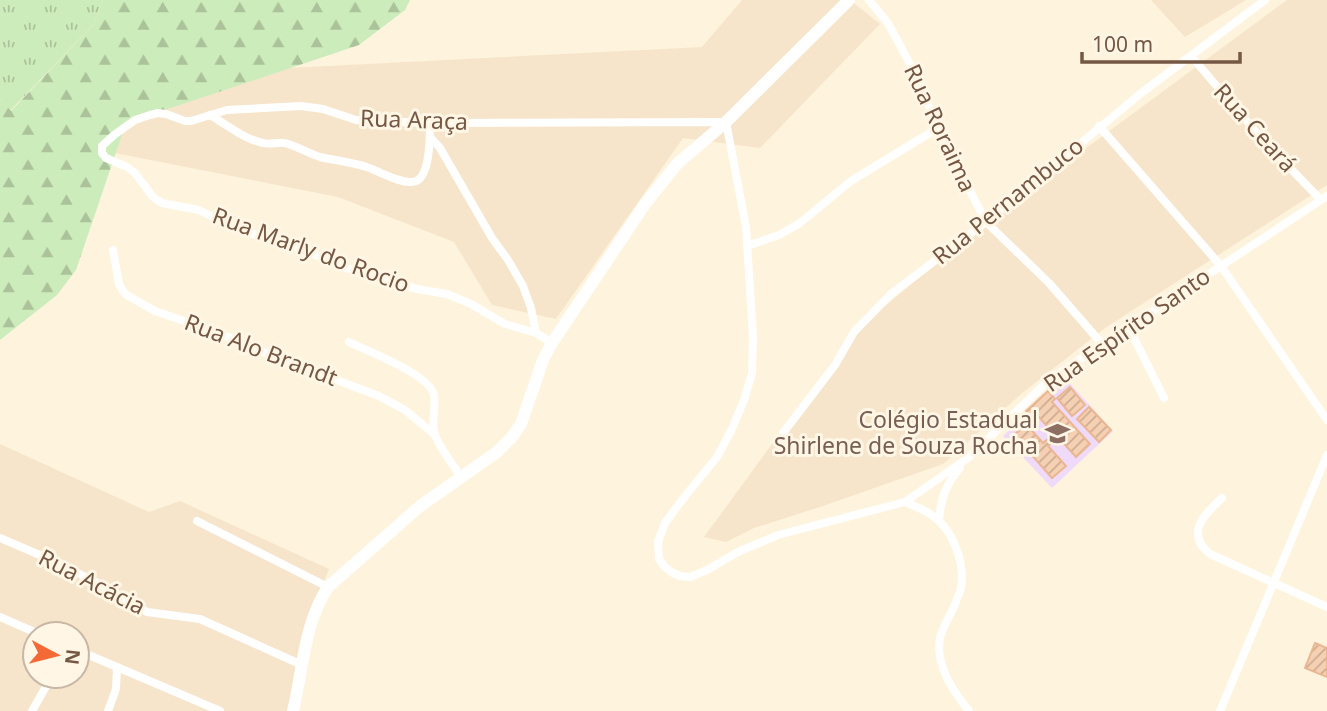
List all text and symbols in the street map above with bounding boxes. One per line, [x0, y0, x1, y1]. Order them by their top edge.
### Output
scale bar [1082, 21, 1240, 65]
text: 100 m [1092, 30, 1153, 58]
street label: Rua Roraima [897, 58, 985, 197]
street label: Rua Ceará [1207, 76, 1304, 179]
street label: Rua Araça [360, 101, 469, 137]
street label: Rua Pernambuco [925, 129, 1090, 271]
street label: Rua Marly do Rocio [208, 199, 414, 300]
street label: Rua Espírito Santo [1037, 260, 1216, 399]
street label: Rua Alo Brandt [180, 305, 342, 393]
place label: Colégio Estadual Shirlene de Souza Rocha [774, 403, 1038, 461]
school or university icon: Colégio Estadual Shirlene de Souza Rocha [1044, 419, 1072, 447]
street label: Rua Acácia [34, 541, 151, 622]
north arrow [21, 620, 91, 690]
text: N [59, 648, 87, 666]

